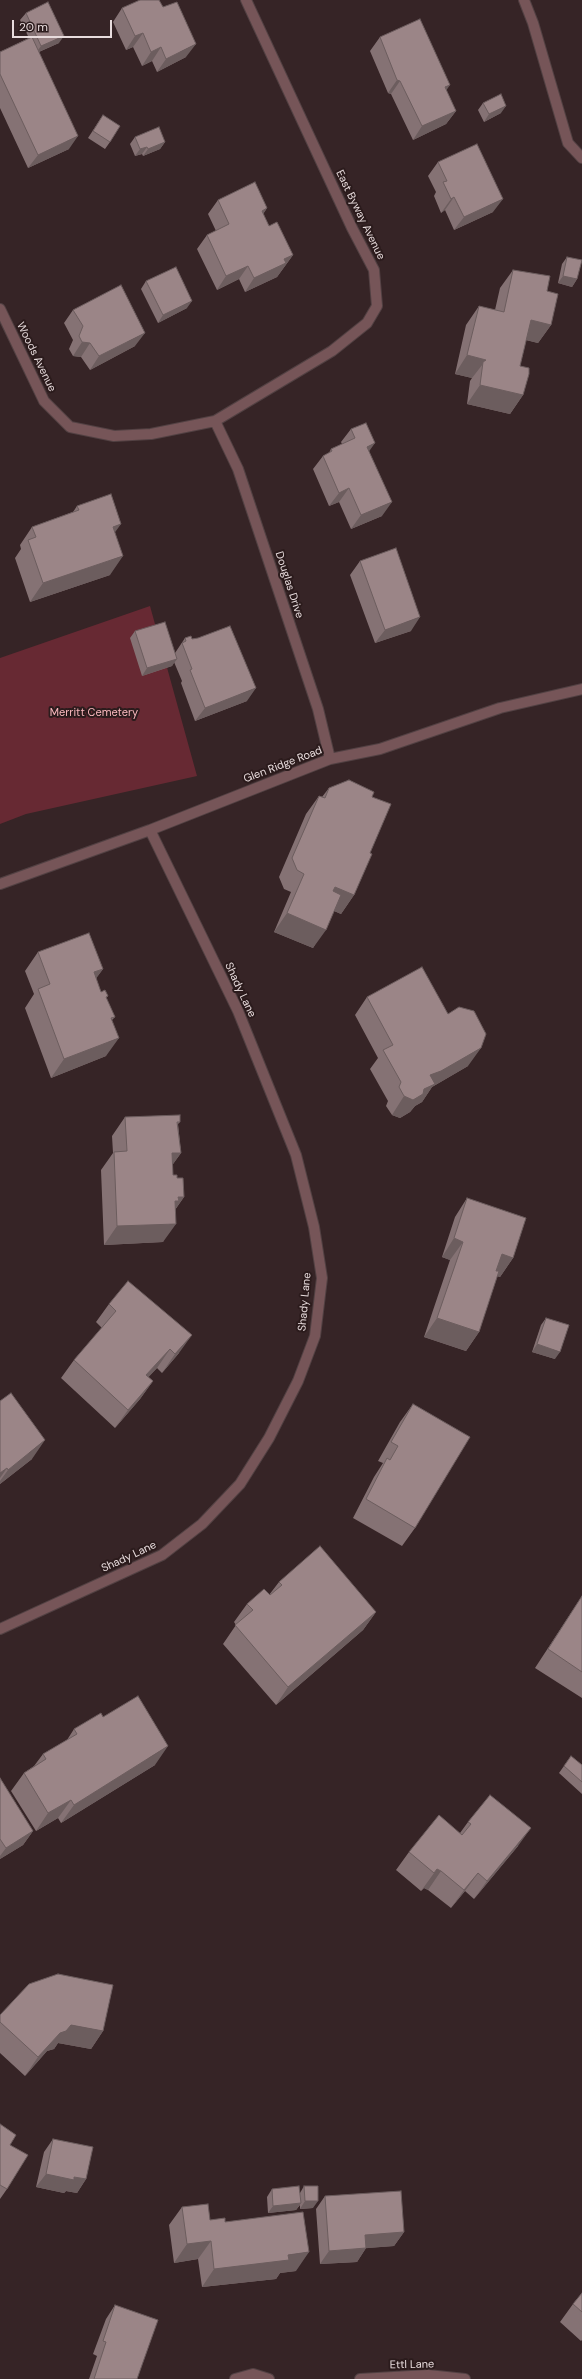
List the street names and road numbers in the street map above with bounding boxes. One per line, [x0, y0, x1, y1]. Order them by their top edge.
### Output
street label: East Byway Avenue [333, 168, 387, 262]
street label: Woods Avenue [13, 320, 59, 394]
street label: Douglas Drive [272, 550, 306, 620]
street label: Glen Ridge Road [242, 744, 324, 786]
street label: Shady Lane [222, 960, 258, 1020]
street label: Shady Lane [296, 1272, 314, 1332]
street label: Shady Lane [99, 1539, 159, 1575]
street label: Ettl Lane [390, 2358, 434, 2372]

